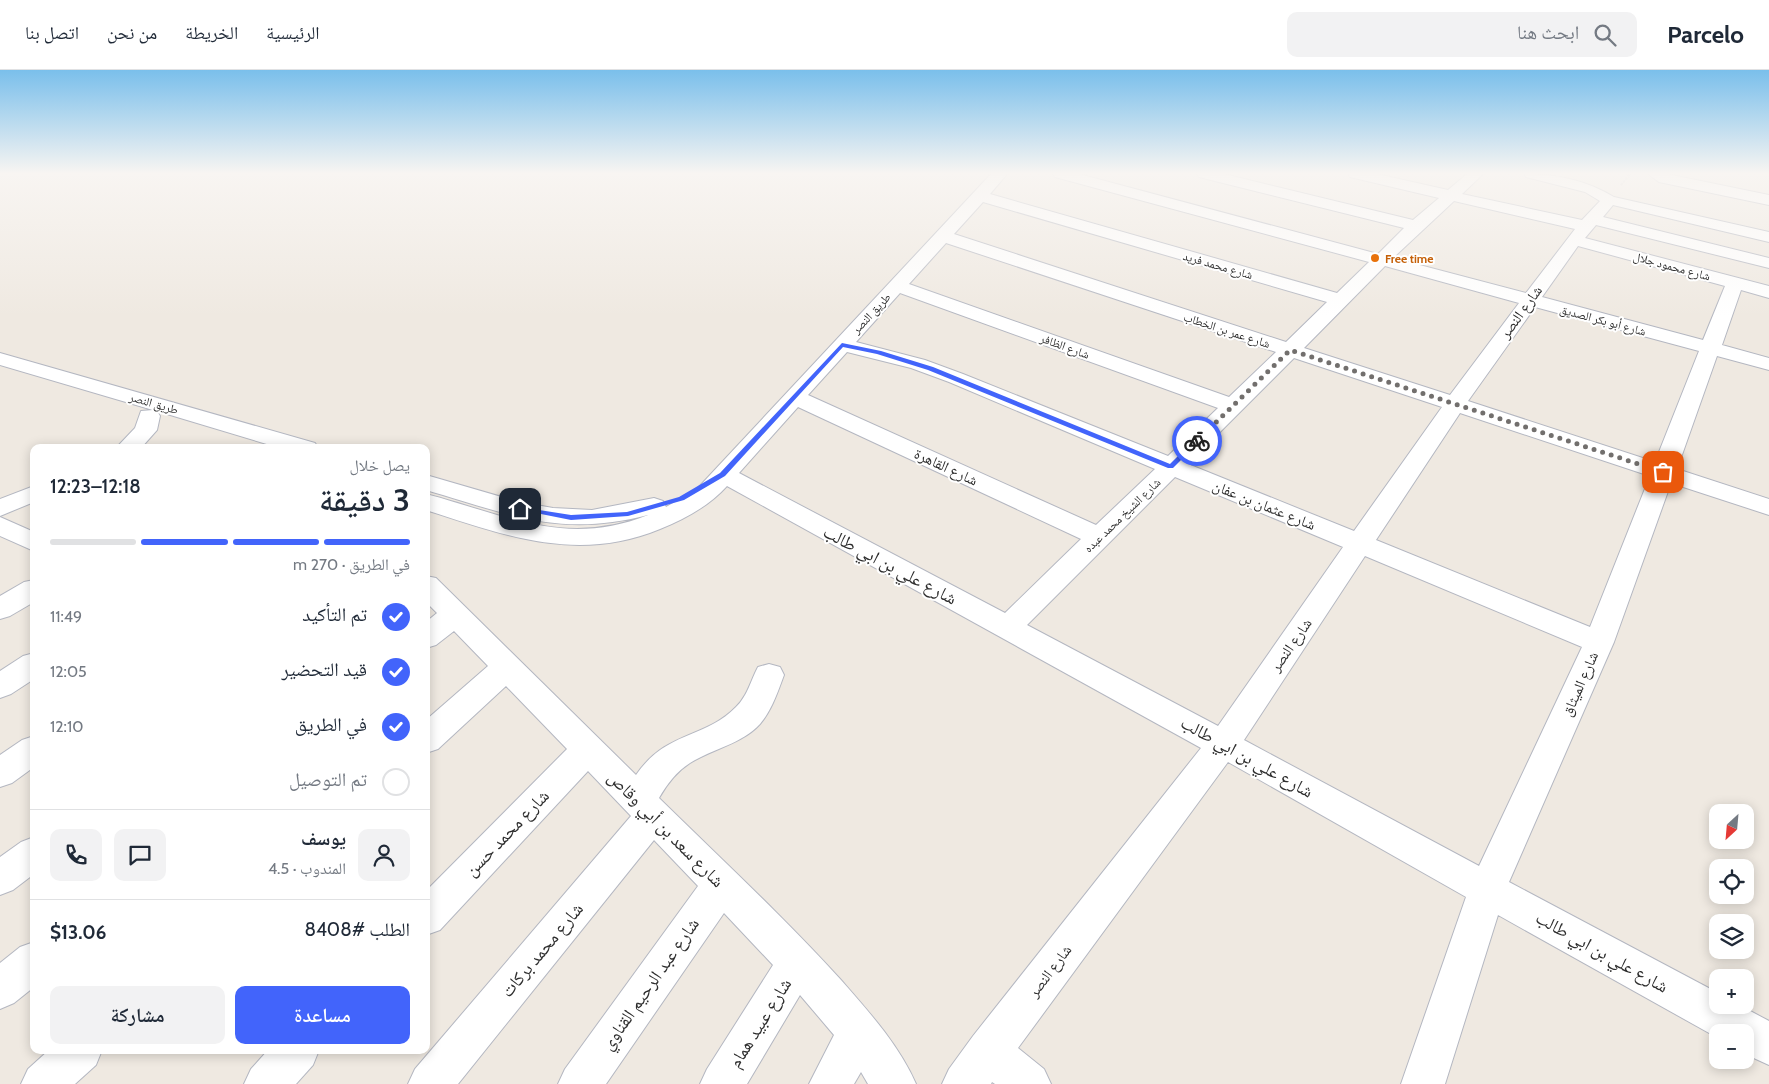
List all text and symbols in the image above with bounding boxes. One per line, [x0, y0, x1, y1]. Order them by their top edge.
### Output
search box [1287, 12, 1637, 57]
text: Parcelo [1667, 20, 1744, 49]
text: ابحث هنا [1517, 21, 1579, 44]
icon: search [1591, 21, 1619, 49]
text: اتصل بنا [25, 22, 79, 44]
text: من نحن [107, 22, 157, 44]
text: الخريطة [185, 22, 238, 44]
text: الرئيسية [266, 22, 320, 44]
street label: شارع محمد فريد [1181, 248, 1255, 283]
street label: شارع محمود جلال [1631, 248, 1712, 285]
place label: Free time [1385, 251, 1433, 266]
marker: Free time [1369, 252, 1381, 264]
street label: شارع النصر [1495, 282, 1547, 343]
street label: طريق النصر [848, 289, 894, 337]
street label: شارع أبو بكر الصديق [1558, 301, 1648, 340]
street label: شارع عمر بن الخطاب [1181, 309, 1272, 352]
street label: شارع الظافر [1037, 330, 1092, 363]
street label: طريق النصر [127, 389, 180, 417]
courier [1172, 416, 1222, 466]
icon: bike [1183, 427, 1211, 455]
street label: شارع القاهرة [911, 444, 981, 490]
pin [1642, 451, 1684, 493]
text: يصل خلال [350, 456, 410, 475]
icon: bag [1649, 458, 1677, 486]
text: 12:18–12:23 [50, 475, 141, 498]
street label: شارع الشيخ محمد عبده [1081, 475, 1164, 556]
street label: شارع عثمان بن عفان [1210, 476, 1318, 535]
text: 3 دقيقة [319, 480, 410, 519]
pin [499, 488, 541, 530]
icon: home [506, 495, 534, 523]
street label: شارع علي بن ابي طالب [818, 520, 961, 613]
text: في الطريق · 270 m [293, 555, 410, 574]
text: تم التأكيد [302, 603, 367, 626]
icon: check [382, 603, 410, 631]
text: 11:49 [50, 607, 82, 626]
street label: شارع النصر [1266, 615, 1317, 676]
street label: شارع الميثاق [1558, 649, 1603, 720]
text: قيد التحضير [282, 658, 367, 681]
icon: check [382, 658, 410, 686]
text: 12:05 [50, 662, 87, 681]
street label: شارع علي بن ابي طالب [1175, 711, 1317, 806]
text: في الطريق [295, 713, 367, 736]
icon: check [382, 713, 410, 741]
text: 12:10 [50, 717, 83, 736]
street label: شارع سعد بن أبي وقاص [601, 766, 729, 894]
text: تم التوصيل [289, 768, 367, 791]
street label: شارع محمد حسن [460, 785, 554, 881]
north arrow [1709, 804, 1754, 849]
map controls [1709, 804, 1754, 1069]
text: يوسف [301, 827, 346, 850]
button: phone [50, 829, 102, 881]
button: chat [114, 829, 166, 881]
button: person [358, 829, 410, 881]
text: المندوب · 4.5 [268, 859, 346, 878]
button: locate [1709, 859, 1754, 904]
street label: شارع محمد بركات [496, 898, 588, 1002]
street label: شارع علي بن ابي طالب [1530, 906, 1672, 1001]
street label: شارع عبد الرحيم القناوي [596, 914, 707, 1056]
button: layers [1709, 914, 1754, 959]
text: الطلب #8408 [304, 918, 410, 941]
text: $13.06 [50, 921, 106, 944]
street label: شارع النصر [1024, 941, 1076, 1002]
button: + [1709, 969, 1754, 1014]
street label: شارع عبيد همام [724, 974, 797, 1072]
button: مشاركة [50, 986, 225, 1044]
button: مساعدة [235, 986, 410, 1044]
button: − [1709, 1024, 1754, 1069]

